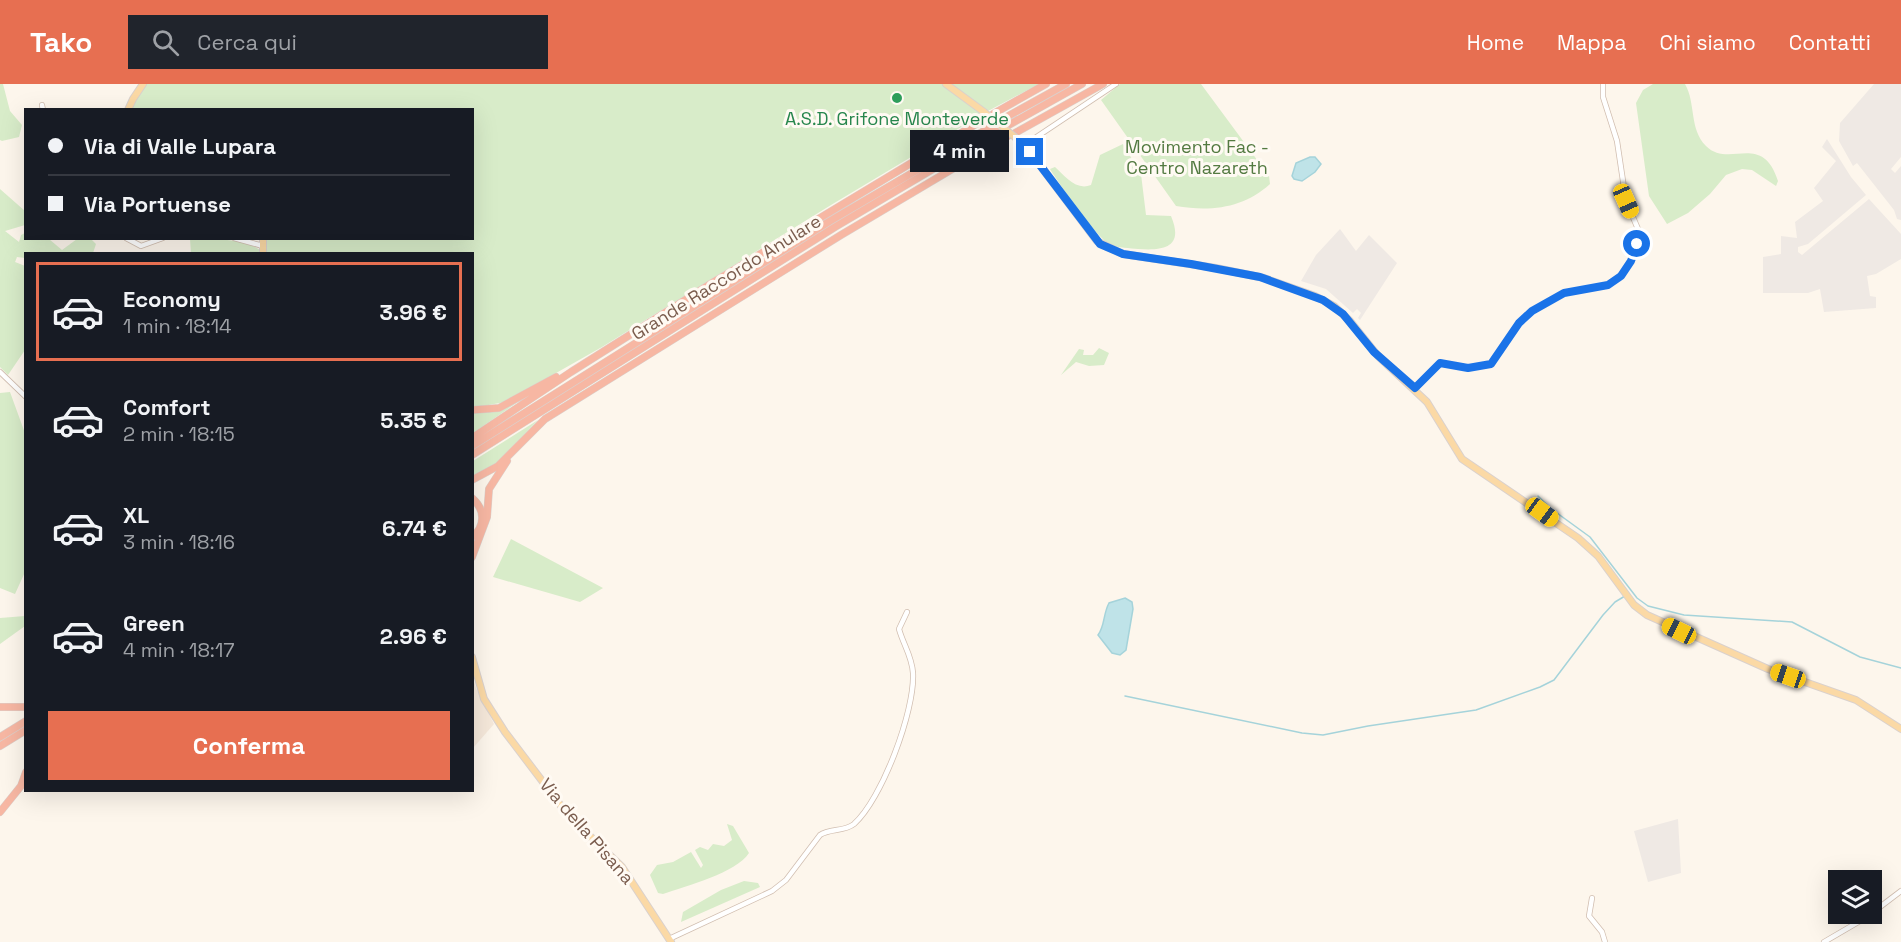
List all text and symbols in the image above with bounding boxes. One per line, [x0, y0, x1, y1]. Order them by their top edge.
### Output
search box [128, 15, 548, 69]
text: Tako [30, 24, 92, 60]
icon: search [149, 26, 182, 59]
text: Cerca qui [197, 28, 297, 56]
text: Home [1467, 29, 1524, 56]
text: Mappa [1557, 29, 1626, 56]
text: Chi siamo [1659, 29, 1756, 56]
text: Contatti [1789, 29, 1871, 56]
marker: A.S.D. Grifone Monteverde [890, 91, 904, 105]
place label: A.S.D. Grifone Monteverde [785, 107, 1009, 130]
callout: 4 min [910, 131, 1009, 173]
text: Via di Valle Lupara [84, 132, 276, 160]
park label: Movimento Fac - Centro Nazareth [1125, 135, 1269, 179]
text: 4 min [933, 138, 986, 164]
route end [1016, 138, 1043, 165]
car [1610, 181, 1642, 221]
text: Via Portuense [84, 190, 231, 218]
street label: Grande Raccordo Anulare [627, 209, 825, 345]
route start [1623, 230, 1650, 257]
icon: car [51, 285, 105, 339]
text: Economy [123, 285, 221, 313]
text: 3.96 € [379, 298, 447, 326]
text: 1 min · 18:14 [123, 313, 232, 339]
icon: car [51, 393, 105, 447]
text: Comfort [123, 393, 211, 421]
text: 5.35 € [380, 406, 447, 434]
text: 2 min · 18:15 [123, 421, 235, 447]
car [1522, 494, 1562, 530]
icon: car [51, 501, 105, 555]
text: XL [123, 501, 149, 529]
text: 6.74 € [382, 514, 447, 542]
text: 3 min · 18:16 [123, 529, 235, 555]
icon: car [51, 609, 105, 663]
text: Green [123, 609, 185, 637]
car [1659, 615, 1699, 647]
text: 2.96 € [380, 622, 447, 650]
text: 4 min · 18:17 [123, 637, 235, 663]
car [1768, 662, 1808, 690]
button: Conferma [48, 711, 450, 780]
street label: Via della Pisana [535, 773, 639, 889]
map controls [1828, 870, 1882, 924]
button: layers [1828, 870, 1882, 924]

